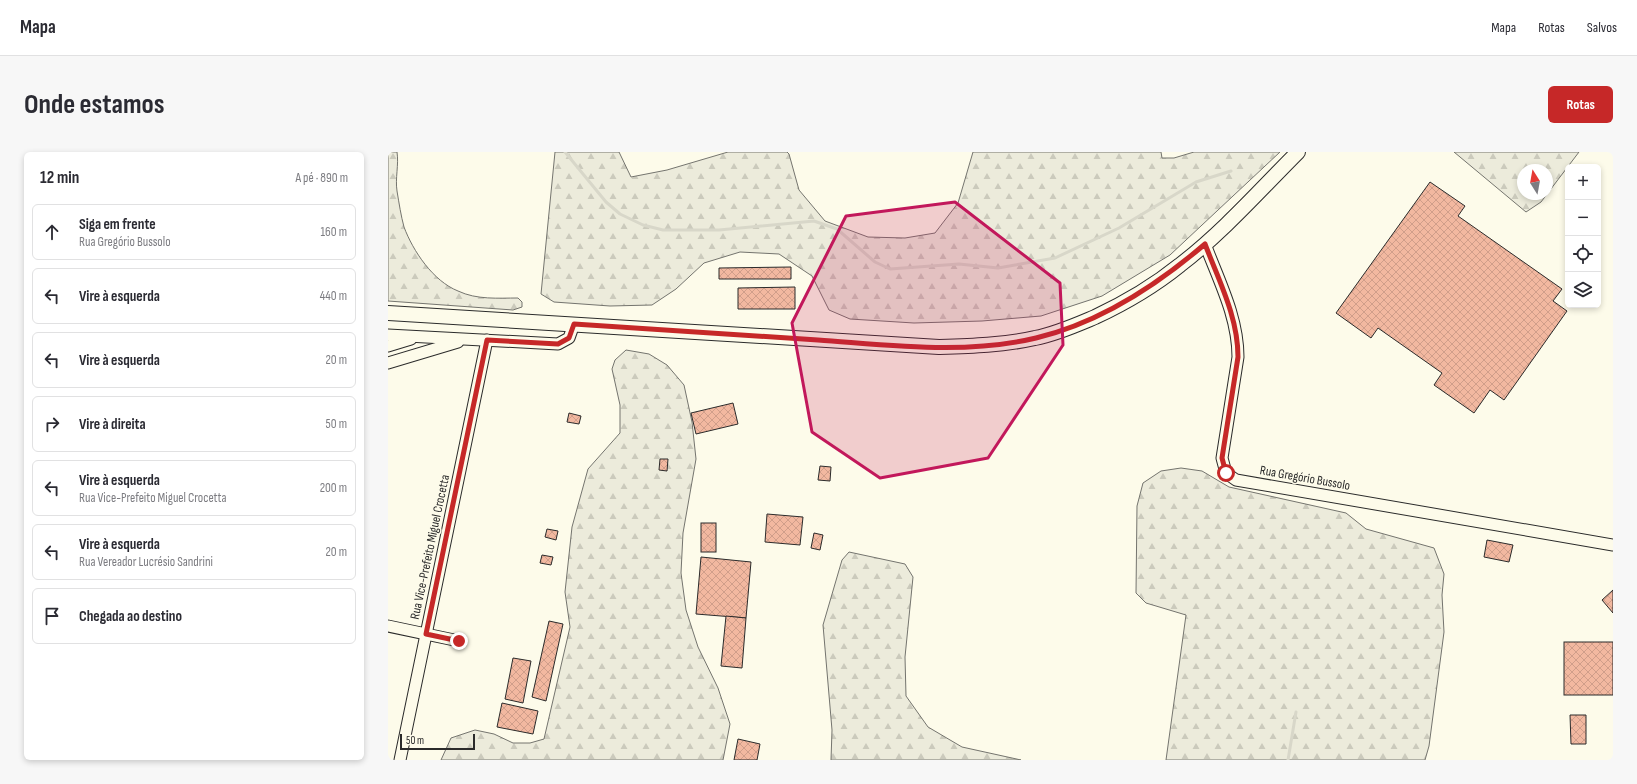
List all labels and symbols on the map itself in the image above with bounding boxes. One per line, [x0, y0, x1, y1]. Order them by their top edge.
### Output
north arrow [1517, 164, 1553, 200]
street label: Rua Gregório Bussolo [1259, 462, 1351, 494]
route start [1217, 464, 1235, 482]
street label: Rua Vice-Prefeito Miguel Crocetta [407, 473, 453, 621]
route end [450, 632, 468, 650]
scale bar [400, 732, 475, 751]

